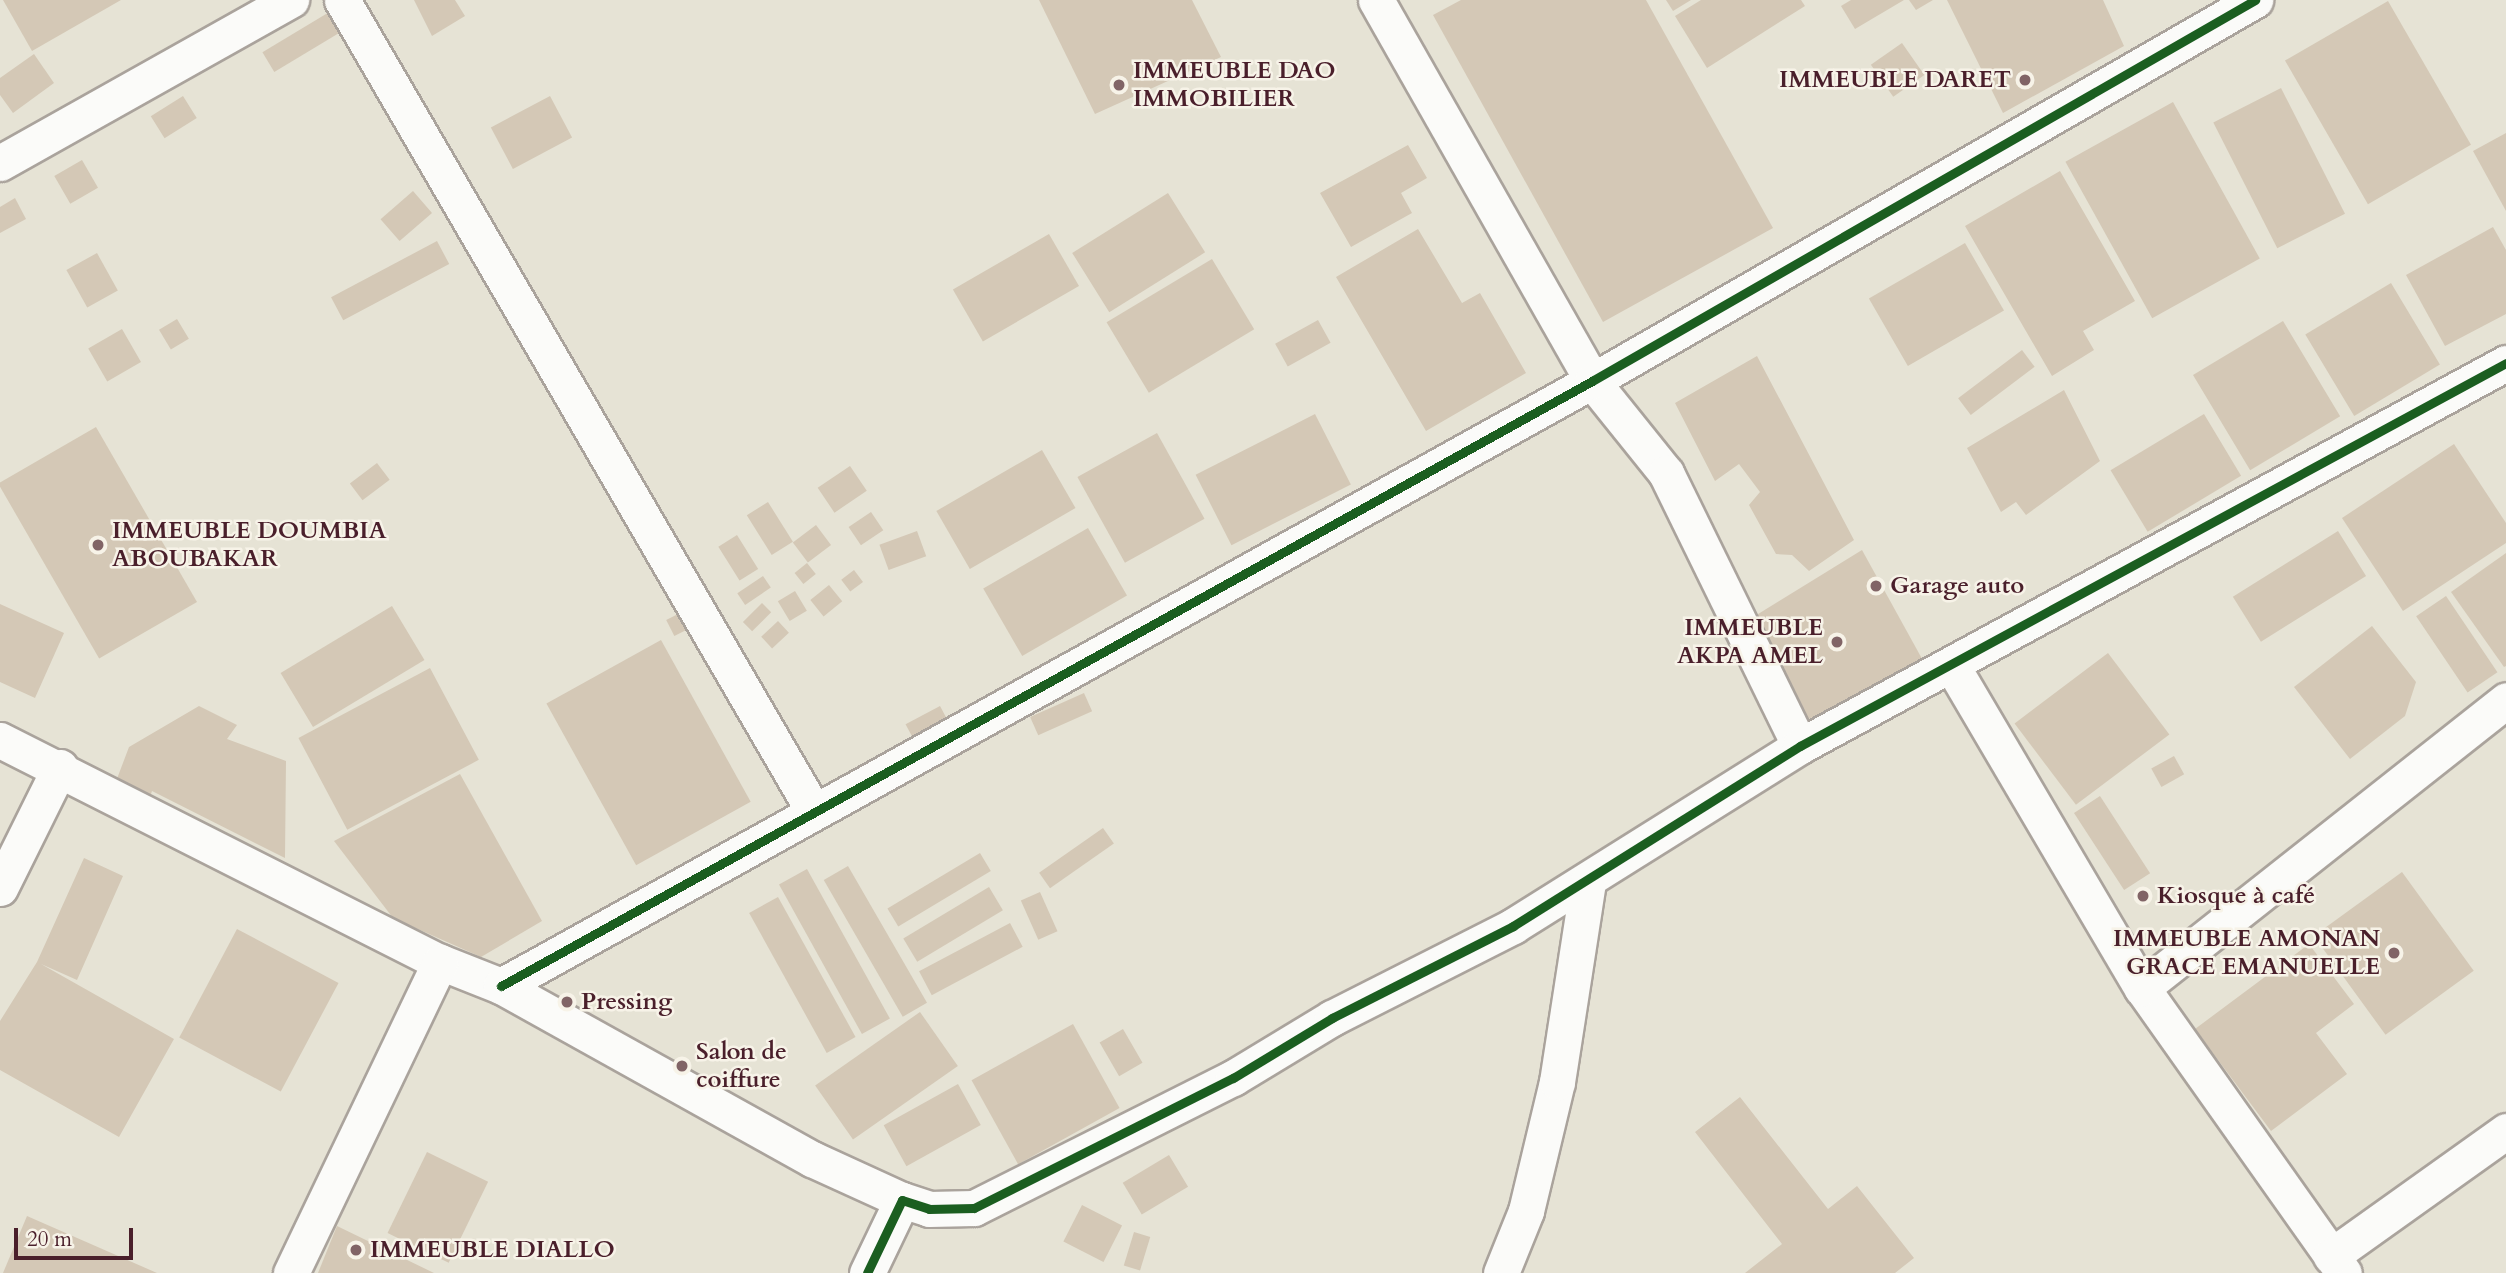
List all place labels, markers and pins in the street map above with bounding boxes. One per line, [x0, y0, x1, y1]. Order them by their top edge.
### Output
place label: IMMEUBLE DAO IMMOBILIER [1133, 57, 1336, 113]
place label: IMMEUBLE DARET [1779, 66, 2011, 94]
marker: IMMEUBLE DARET [2017, 72, 2033, 88]
marker: IMMEUBLE DAO IMMOBILIER [1111, 77, 1127, 93]
place label: IMMEUBLE DOUMBIA ABOUBAKAR [112, 517, 387, 573]
marker: IMMEUBLE DOUMBIA ABOUBAKAR [90, 537, 106, 553]
place label: Garage auto [1890, 572, 2024, 600]
marker: Garage auto [1868, 578, 1884, 594]
place label: IMMEUBLE AKPA AMEL [1677, 614, 1823, 670]
marker: IMMEUBLE AKPA AMEL [1829, 634, 1845, 650]
place label: Kiosque à café [2157, 882, 2315, 910]
marker: Kiosque à café [2135, 888, 2151, 904]
place label: IMMEUBLE AMONAN GRACE EMANUELLE [2113, 925, 2380, 981]
marker: IMMEUBLE AMONAN GRACE EMANUELLE [2386, 945, 2402, 961]
place label: Pressing [581, 988, 672, 1016]
marker: Pressing [559, 994, 575, 1010]
place label: Salon de coiffure [696, 1038, 787, 1094]
marker: Salon de coiffure [674, 1058, 690, 1074]
place label: IMMEUBLE DIALLO [370, 1236, 615, 1264]
marker: IMMEUBLE DIALLO [348, 1242, 364, 1258]

